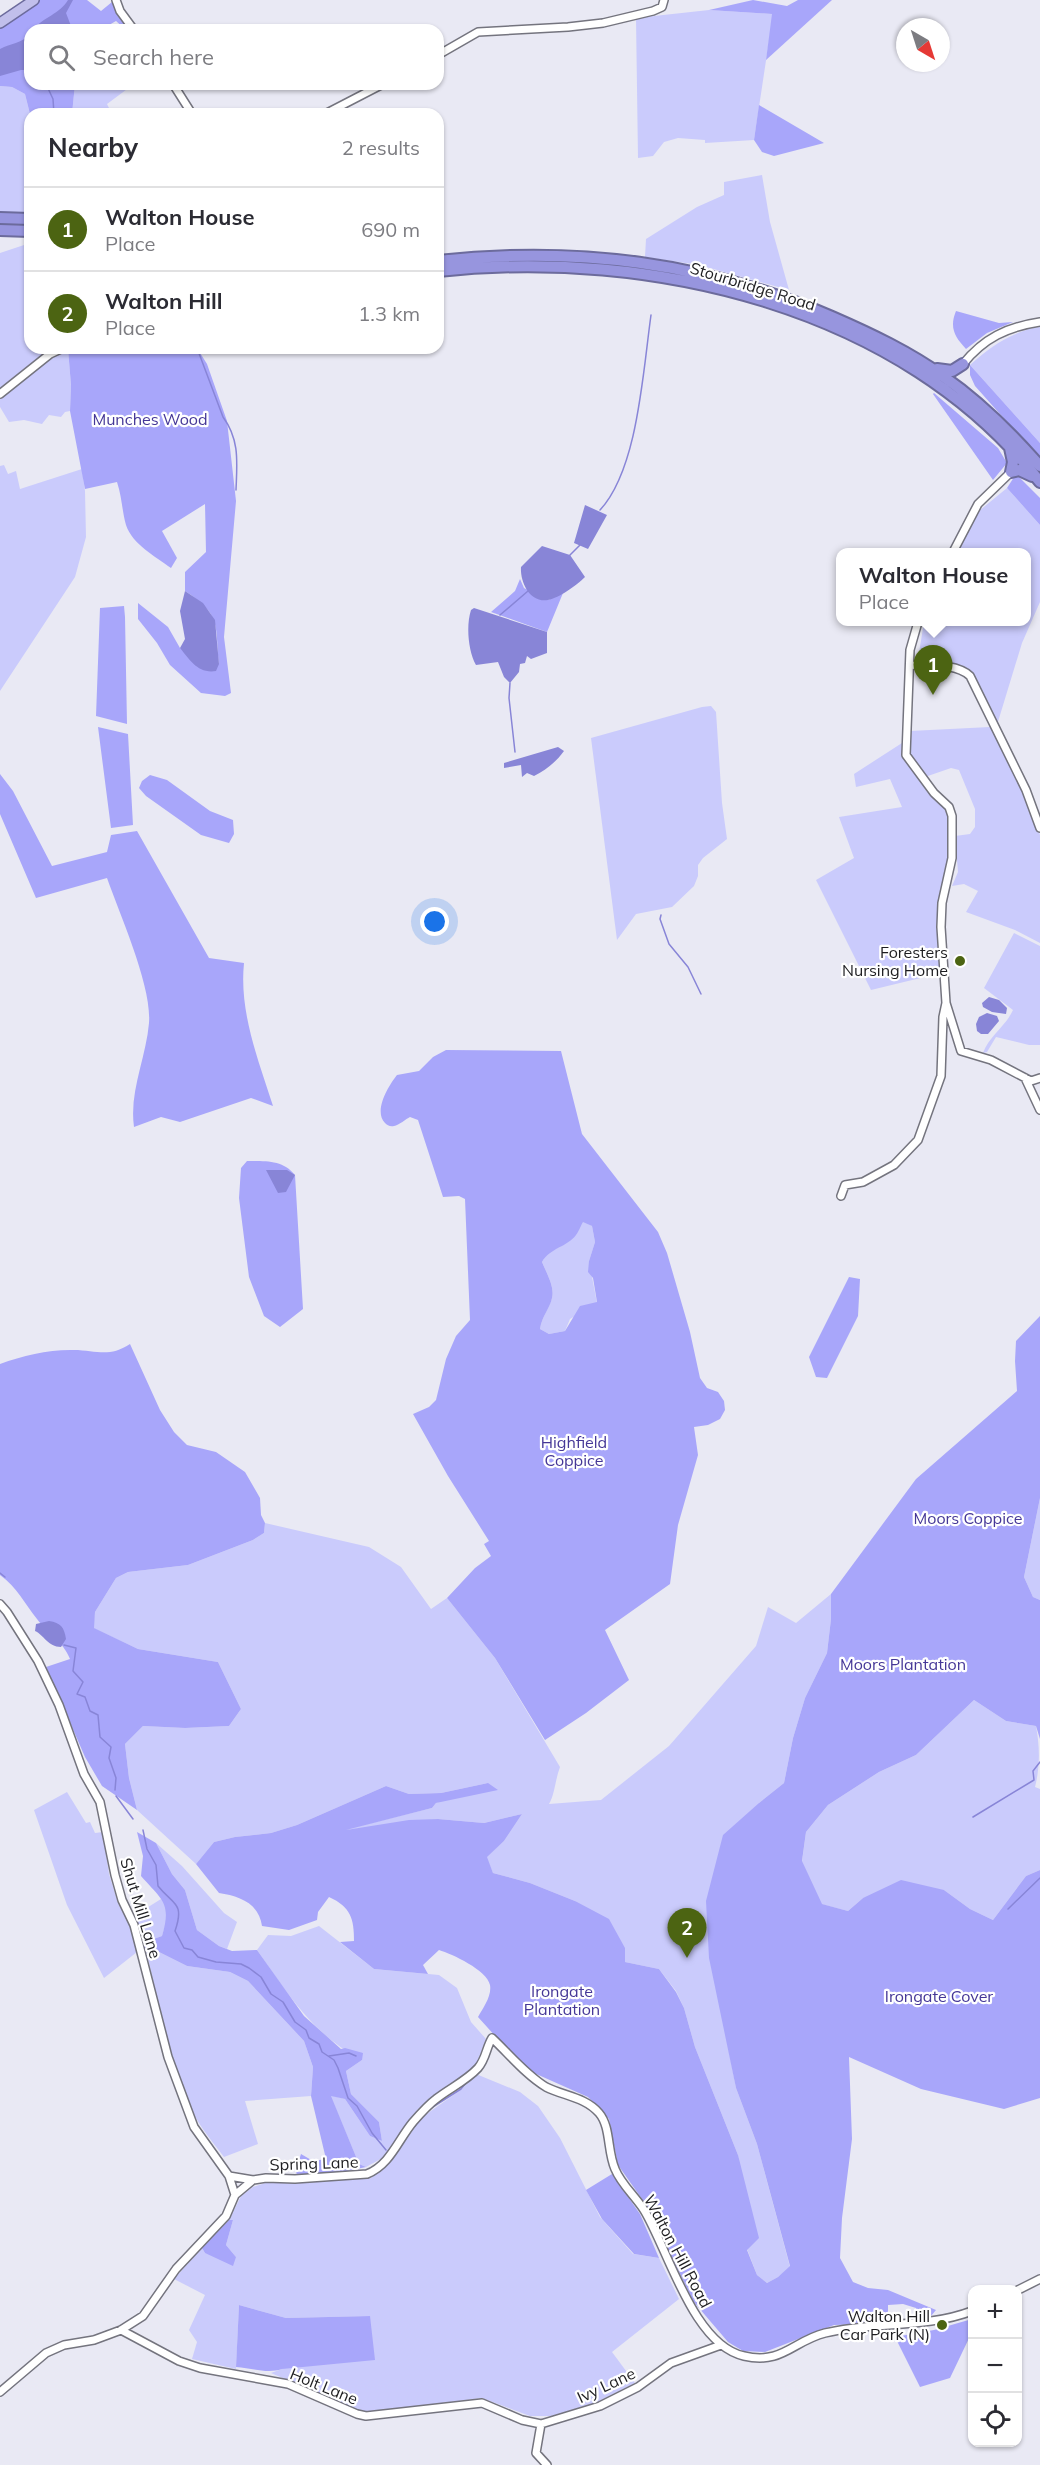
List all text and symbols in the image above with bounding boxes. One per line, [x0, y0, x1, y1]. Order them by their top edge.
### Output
north arrow [896, 18, 950, 72]
search box [24, 24, 444, 90]
icon: search [45, 41, 78, 74]
text: Search here [93, 43, 214, 71]
text: Nearby [48, 131, 138, 164]
text: 2 results [342, 135, 420, 160]
text: Walton House [105, 203, 255, 231]
text: 1 [62, 217, 74, 242]
text: 690 m [361, 217, 420, 242]
text: Place [105, 231, 155, 256]
street label: Stourbridge Road [688, 257, 818, 315]
text: Walton Hill [105, 287, 223, 315]
text: 2 [62, 301, 74, 326]
text: 1.3 km [358, 301, 420, 326]
text: Place [105, 315, 155, 340]
park label: Munches Wood [92, 409, 208, 429]
popup [836, 548, 1031, 626]
text: Walton House [859, 561, 1008, 589]
text: Place [859, 589, 909, 614]
pin: 1 [914, 646, 952, 695]
your location [420, 907, 449, 936]
place label: Foresters Nursing Home [842, 942, 948, 980]
marker: Foresters Nursing Home [953, 954, 967, 968]
park label: Highfield Coppice [541, 1432, 607, 1470]
park label: Moors Coppice [914, 1508, 1022, 1528]
park label: Moors Plantation [840, 1654, 966, 1674]
street label: Shut Mill Lane [116, 1855, 166, 1961]
pin: 2 [668, 1908, 706, 1958]
park label: Irongate Plantation [524, 1981, 600, 2019]
park label: Irongate Cover [885, 1986, 993, 2006]
street label: Spring Lane [269, 2151, 359, 2175]
street label: Walton Hill Road [640, 2191, 716, 2311]
map controls [968, 2285, 1022, 2447]
button: + [968, 2285, 1022, 2339]
place label: Walton Hill Car Park (N) [840, 2306, 930, 2344]
marker: Walton Hill Car Park (N) [935, 2318, 949, 2332]
button: − [968, 2339, 1022, 2393]
street label: Holt Lane [287, 2363, 361, 2409]
street label: Ivy Lane [574, 2363, 638, 2407]
button: locate [968, 2393, 1022, 2447]

